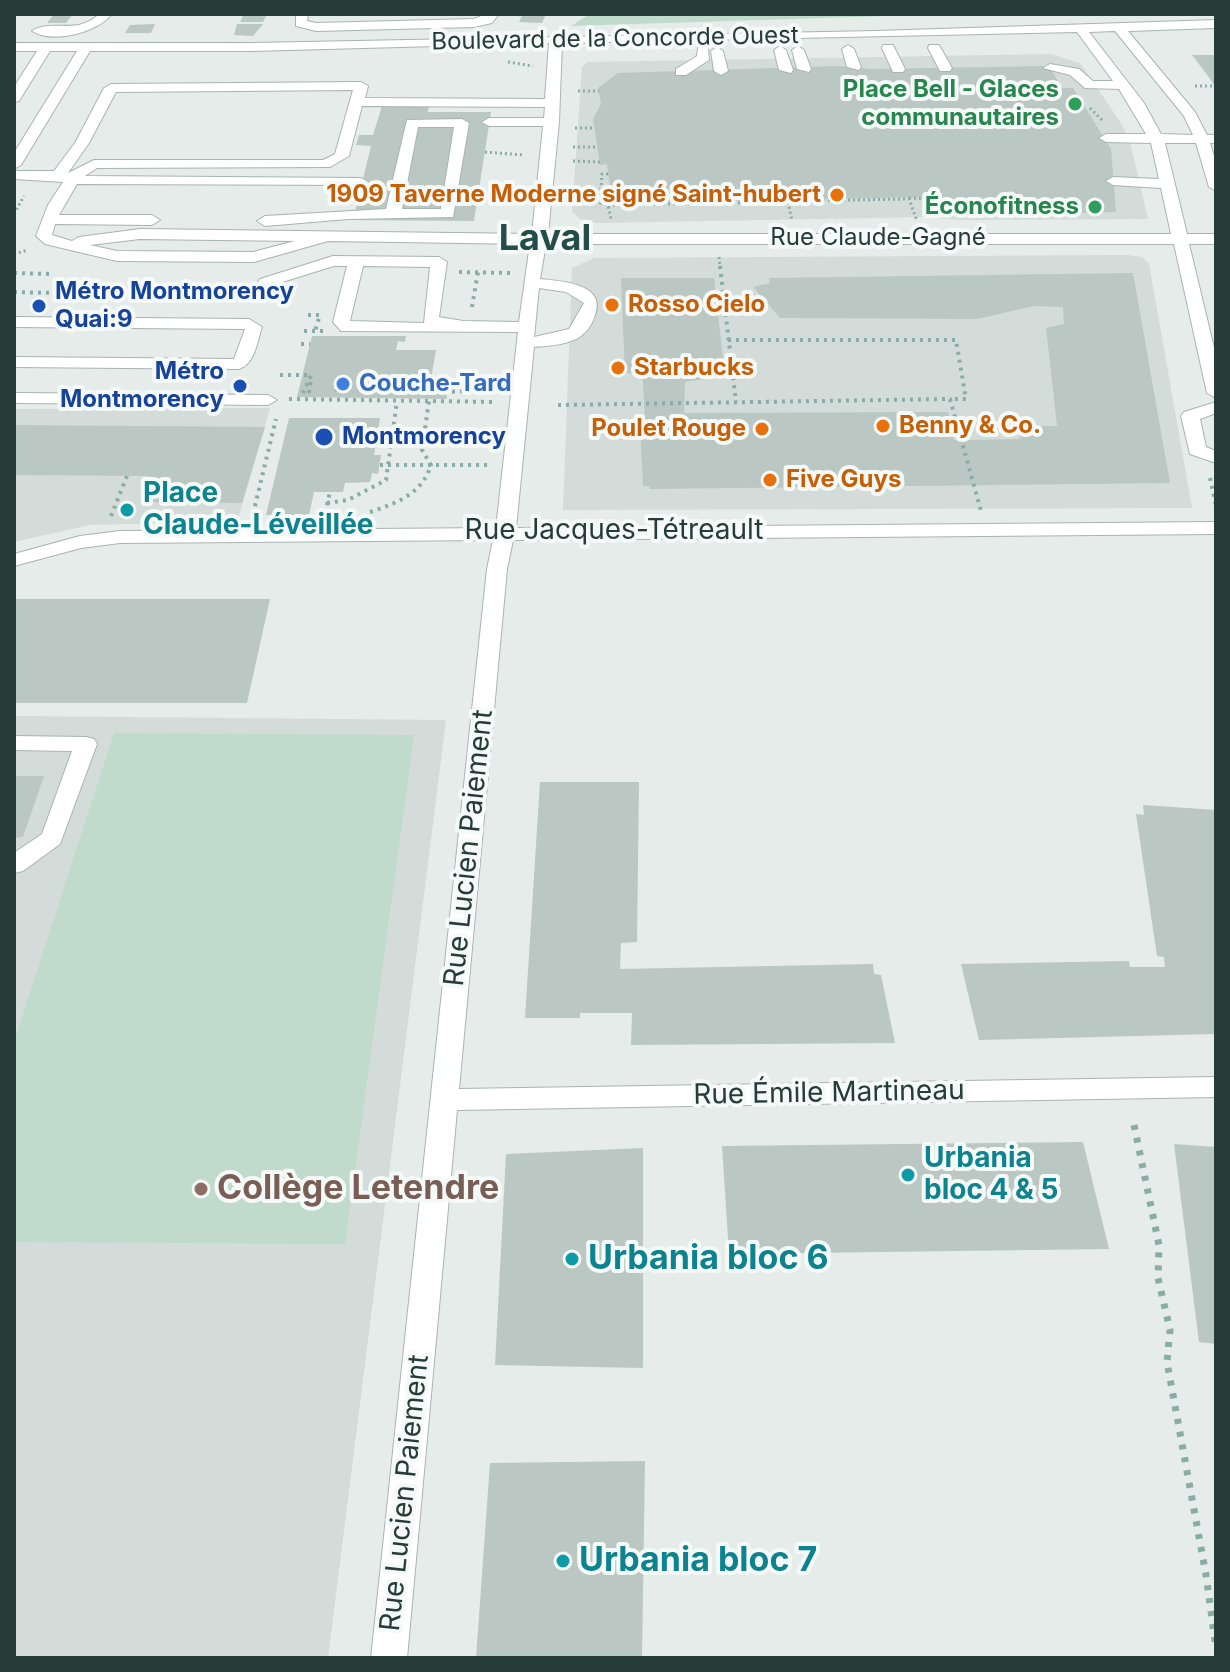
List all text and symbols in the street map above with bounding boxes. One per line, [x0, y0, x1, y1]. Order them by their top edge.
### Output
street label: Boulevard de la Concorde Ouest [431, 21, 799, 57]
place label: Place Bell - Glaces communautaires [843, 76, 1059, 132]
marker: Place Bell - Glaces communautaires [1066, 95, 1084, 113]
place label: 1909 Taverne Moderne signé Saint-hubert [326, 181, 821, 209]
marker: 1909 Taverne Moderne signé Saint-hubert [828, 186, 846, 204]
place label: Éconofitness [925, 193, 1079, 221]
marker: Éconofitness [1086, 198, 1104, 216]
district label: Laval [499, 217, 591, 261]
street label: Rue Claude-Gagné [770, 224, 986, 252]
place label: Métro Montmorency Quai:9 [55, 278, 294, 334]
place label: Rosso Cielo [628, 291, 765, 319]
marker: Rosso Cielo [603, 296, 621, 314]
marker: Métro Montmorency Quai:9 [30, 297, 48, 315]
place label: Starbucks [634, 354, 754, 382]
place label: Métro Montmorency [60, 358, 224, 414]
marker: Starbucks [609, 359, 627, 377]
place label: Couche-Tard [359, 370, 512, 398]
marker: Couche-Tard [334, 375, 352, 393]
marker: Métro Montmorency [231, 377, 249, 395]
place label: Benny & Co. [899, 412, 1041, 440]
place label: Poulet Rouge [591, 415, 746, 443]
marker: Benny & Co. [874, 417, 892, 435]
marker: Poulet Rouge [753, 420, 771, 438]
place label: Montmorency [342, 423, 506, 451]
marker: Montmorency [313, 426, 335, 448]
place label: Five Guys [786, 466, 901, 494]
marker: Five Guys [761, 471, 779, 489]
place label: Place Claude-Léveillée [143, 477, 374, 543]
marker: Place Claude-Léveillée [118, 501, 136, 519]
street label: Rue Jacques-Tétreault [465, 514, 763, 548]
street label: Rue Lucien Paiement [438, 708, 500, 988]
street label: Rue Émile Martineau [693, 1074, 965, 1112]
place label: Urbania bloc 4 & 5 [924, 1142, 1058, 1208]
marker: Urbania bloc 4 & 5 [899, 1166, 917, 1184]
place label: Collège Letendre [217, 1169, 499, 1209]
marker: Collège Letendre [192, 1180, 210, 1198]
place label: Urbania bloc 6 [588, 1239, 829, 1279]
marker: Urbania bloc 6 [563, 1250, 581, 1268]
street label: Rue Lucien Paiement [374, 1353, 436, 1633]
place label: Urbania bloc 7 [579, 1541, 817, 1581]
marker: Urbania bloc 7 [554, 1552, 572, 1570]

